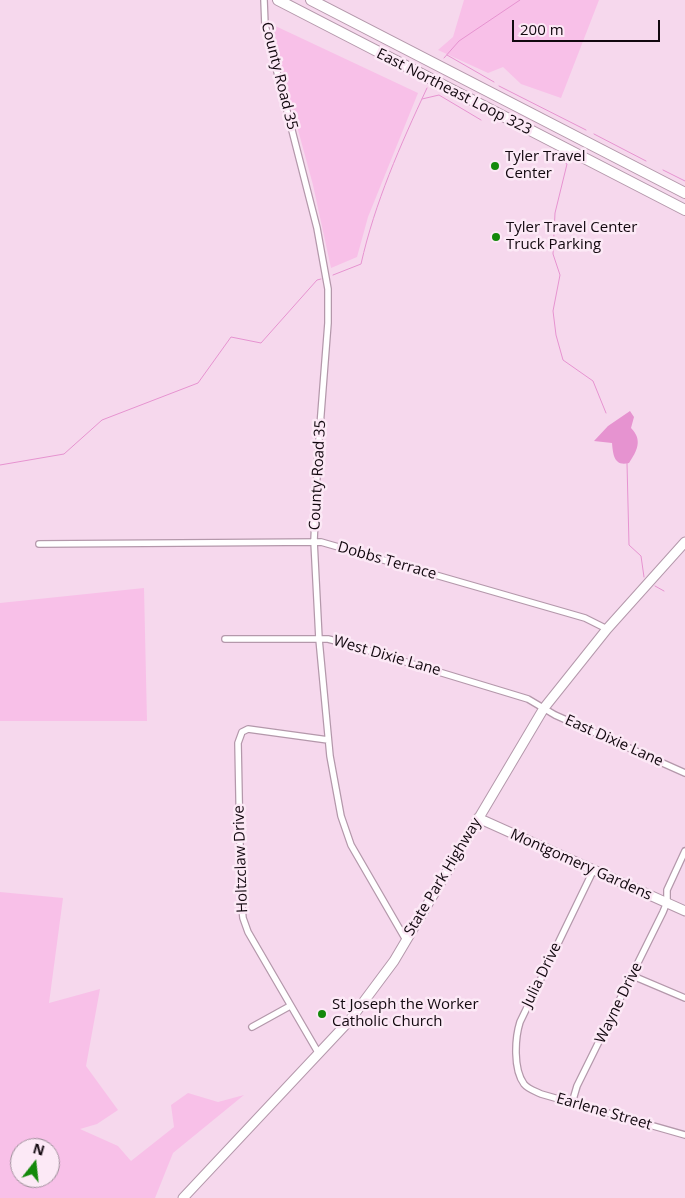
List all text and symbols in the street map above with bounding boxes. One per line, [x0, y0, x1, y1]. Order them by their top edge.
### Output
scale bar [515, 10, 662, 42]
text: 200 m [520, 19, 564, 39]
street label: County Road 35 [257, 20, 301, 132]
street label: East Northeast Loop 323 [373, 45, 535, 139]
place label: Tyler Travel Center [505, 148, 585, 183]
marker: Tyler Travel Center [489, 160, 501, 172]
place label: Tyler Travel Center Truck Parking [506, 219, 637, 254]
marker: Tyler Travel Center Truck Parking [490, 231, 502, 243]
street label: County Road 35 [306, 419, 330, 531]
street label: Dobbs Terrace [335, 538, 439, 584]
street label: West Dixie Lane [331, 632, 443, 680]
street label: East Dixie Lane [562, 711, 666, 771]
street label: Holtzclaw Drive [230, 805, 252, 913]
street label: State Park Highway [401, 815, 485, 939]
street label: Montgomery Gardens [507, 826, 655, 904]
street label: Julia Drive [519, 940, 565, 1010]
street label: Wayne Drive [592, 960, 646, 1046]
place label: St Joseph the Worker Catholic Church [332, 996, 479, 1031]
marker: St Joseph the Worker Catholic Church [316, 1008, 328, 1020]
street label: Earlene Street [554, 1090, 654, 1134]
north arrow [10, 1138, 60, 1188]
text: N [31, 1138, 47, 1160]

